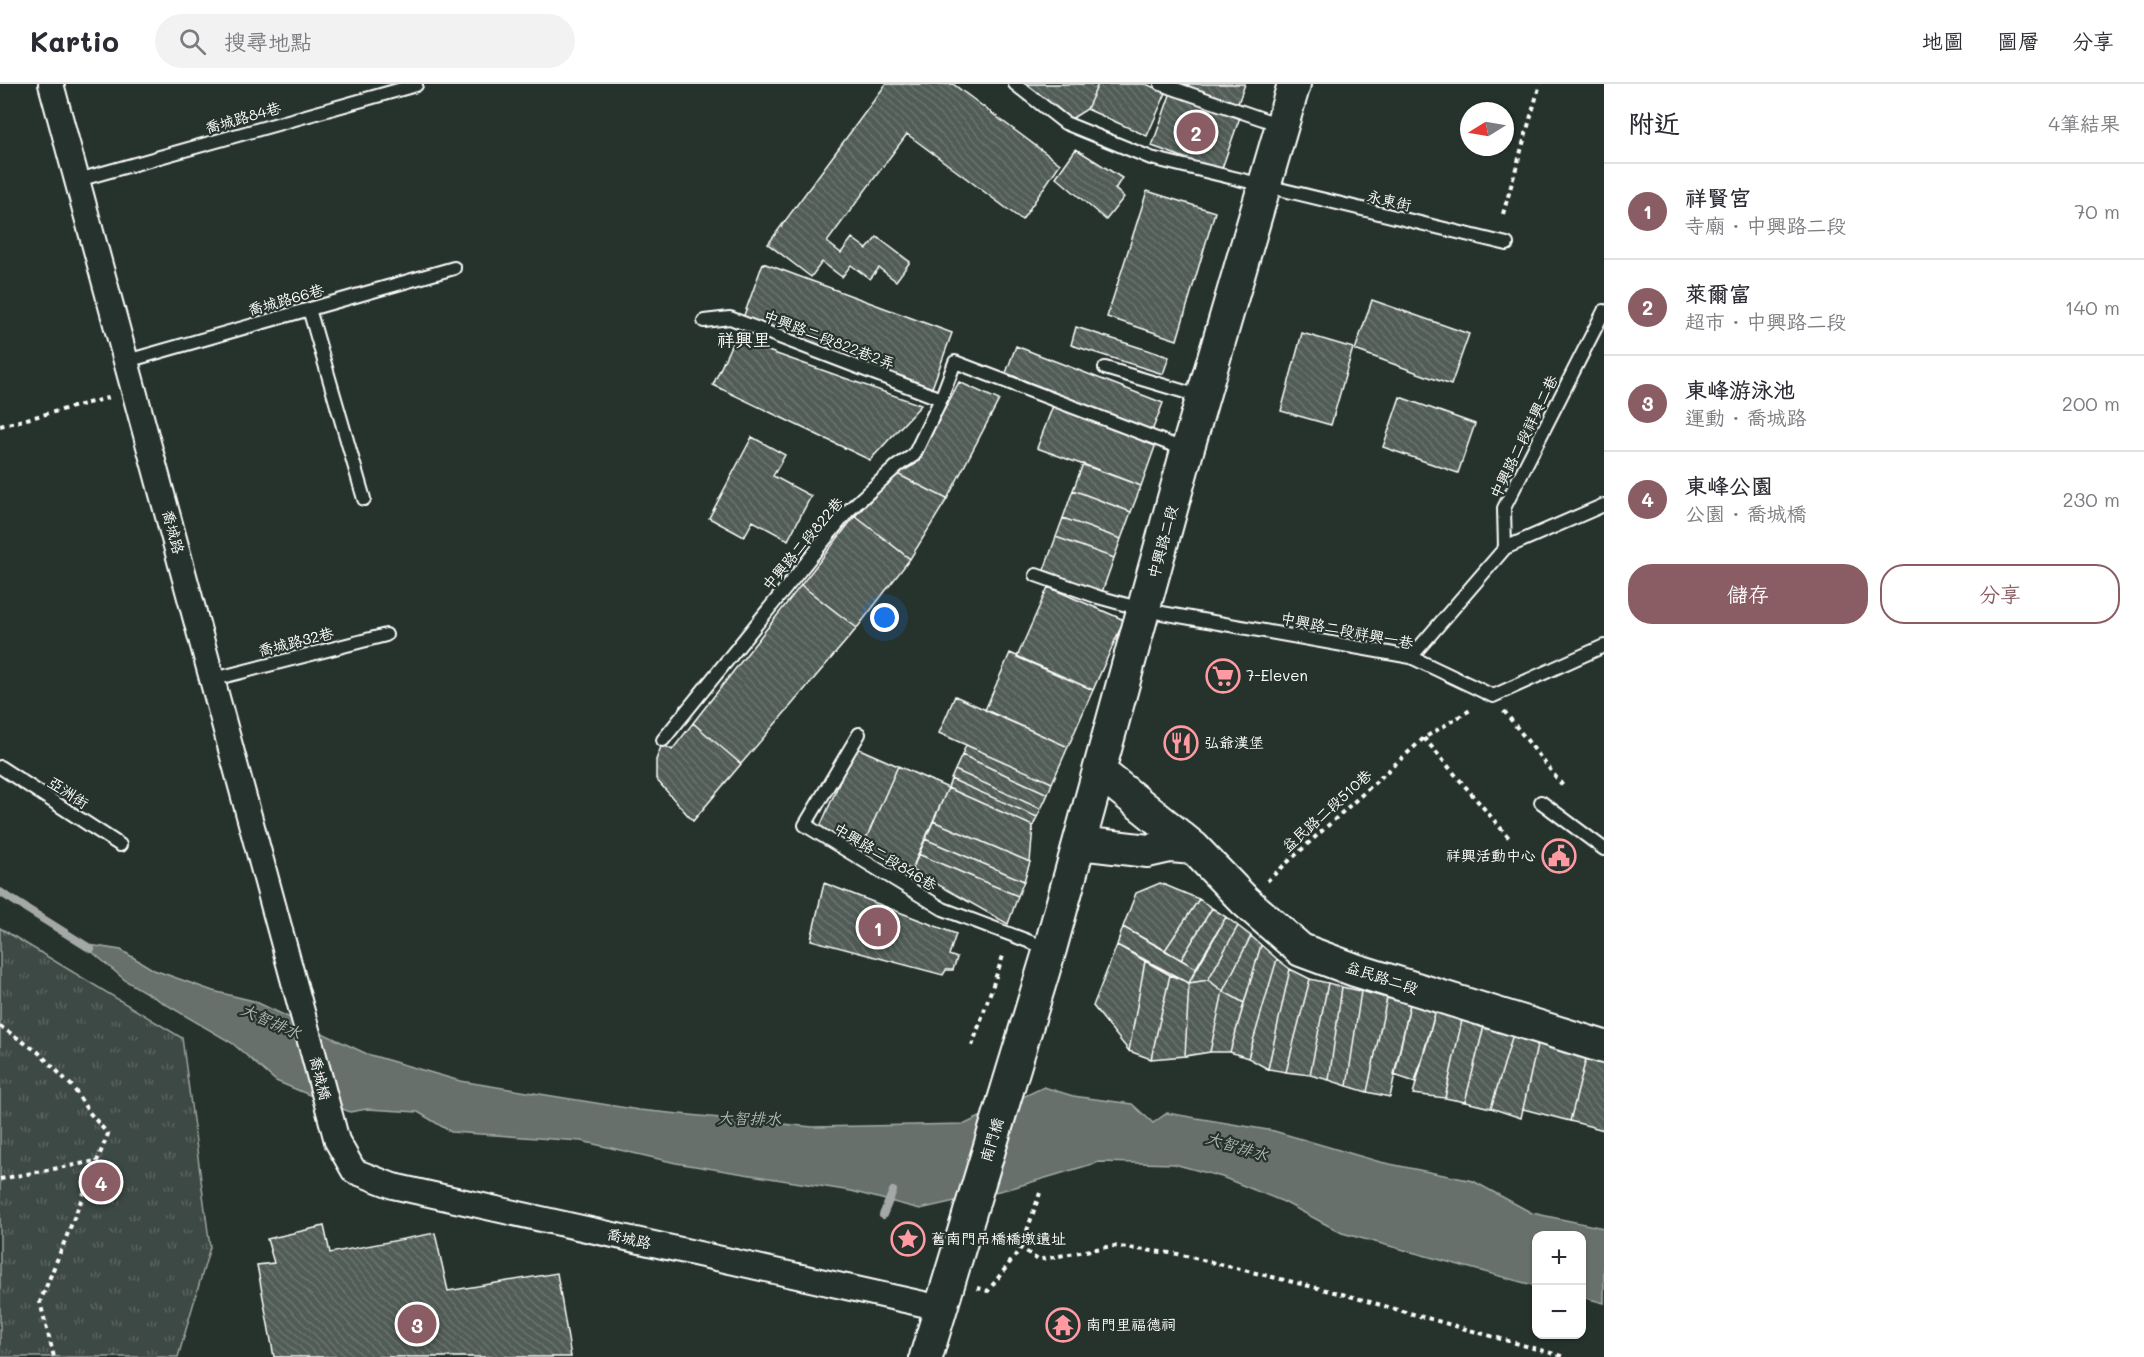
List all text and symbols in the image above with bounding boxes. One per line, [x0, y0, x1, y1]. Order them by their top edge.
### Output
search box [155, 14, 575, 68]
text: Kartio [30, 23, 119, 59]
icon: search [176, 25, 209, 58]
text: 搜尋地點 [224, 27, 312, 56]
text: 地圖 [1922, 27, 1964, 54]
text: 圖層 [1997, 27, 2039, 54]
text: 分享 [2072, 27, 2114, 54]
street label: 喬城路84巷 [203, 97, 283, 137]
north arrow [1460, 102, 1514, 156]
text: 附近 [1628, 106, 1680, 140]
pin: 2 [1176, 110, 1216, 154]
text: 4筆結果 [2048, 110, 2120, 136]
text: 祥賢宮 [1685, 183, 1751, 212]
street label: 永東街 [1365, 185, 1413, 215]
text: 1 [1643, 198, 1652, 224]
text: 70 m [2074, 198, 2120, 224]
text: 寺廟 · 中興路二段 [1685, 212, 1847, 238]
street label: 喬城路66巷 [245, 279, 326, 319]
text: 萊爾富 [1685, 279, 1751, 308]
text: 2 [1642, 294, 1653, 320]
text: 140 m [2065, 294, 2120, 320]
street label: 中興路二段822巷2弄 [761, 305, 898, 373]
text: 超市 · 中興路二段 [1685, 308, 1847, 334]
district label: 祥興里 [717, 327, 771, 351]
street label: 中興路二段祥興二巷 [1485, 372, 1562, 502]
text: 東峰游泳池 [1685, 375, 1795, 404]
text: 3 [1642, 390, 1654, 416]
text: 200 m [2062, 390, 2120, 416]
text: 運動 · 喬城路 [1685, 404, 1807, 430]
text: 東峰公園 [1685, 471, 1773, 500]
text: 4 [1641, 486, 1654, 512]
text: 230 m [2062, 486, 2120, 512]
street label: 中興路二段822巷 [757, 493, 847, 594]
text: 公園 · 喬城橋 [1685, 500, 1807, 526]
street label: 中興路二段 [1143, 503, 1181, 581]
street label: 喬城路 [158, 507, 189, 556]
button: 儲存 [1628, 564, 1868, 624]
button: 分享 [1880, 564, 2120, 624]
your location [870, 603, 899, 632]
street label: 中興路二段祥興一巷 [1279, 607, 1415, 653]
street label: 喬城路32巷 [256, 622, 336, 660]
supermarket icon: 7-Eleven [1205, 658, 1241, 694]
place label: 7-Eleven [1246, 665, 1308, 685]
restaurant icon: 弘爺漢堡 [1163, 725, 1199, 761]
place label: 弘爺漢堡 [1204, 732, 1264, 752]
street label: 益民路二段510巷 [1277, 764, 1376, 856]
street label: 亞洲街 [44, 772, 93, 813]
street label: 中興路二段846巷 [830, 817, 941, 895]
public building icon: 祥興活動中心 [1541, 838, 1577, 874]
place label: 祥興活動中心 [1446, 845, 1536, 865]
pin: 1 [858, 904, 898, 950]
street label: 益民路二段 [1344, 956, 1421, 998]
water label: 大智排水 [238, 998, 306, 1044]
street label: 喬城橋 [306, 1053, 336, 1102]
water label: 大智排水 [717, 1106, 782, 1129]
street label: 南門橋 [975, 1115, 1007, 1164]
water label: 大智排水 [1203, 1126, 1272, 1165]
pin: 4 [82, 1160, 120, 1204]
place icon: 舊南門吊橋橋墩遺址 [890, 1221, 926, 1257]
street label: 喬城路 [605, 1223, 653, 1253]
place label: 舊南門吊橋橋墩遺址 [931, 1228, 1066, 1248]
map controls [1532, 1231, 1586, 1339]
button: + [1532, 1231, 1586, 1285]
button: − [1532, 1285, 1586, 1339]
pin: 3 [398, 1302, 436, 1346]
temple icon: 南門里福德祠 [1045, 1307, 1081, 1343]
place label: 南門里福德祠 [1086, 1314, 1176, 1334]

